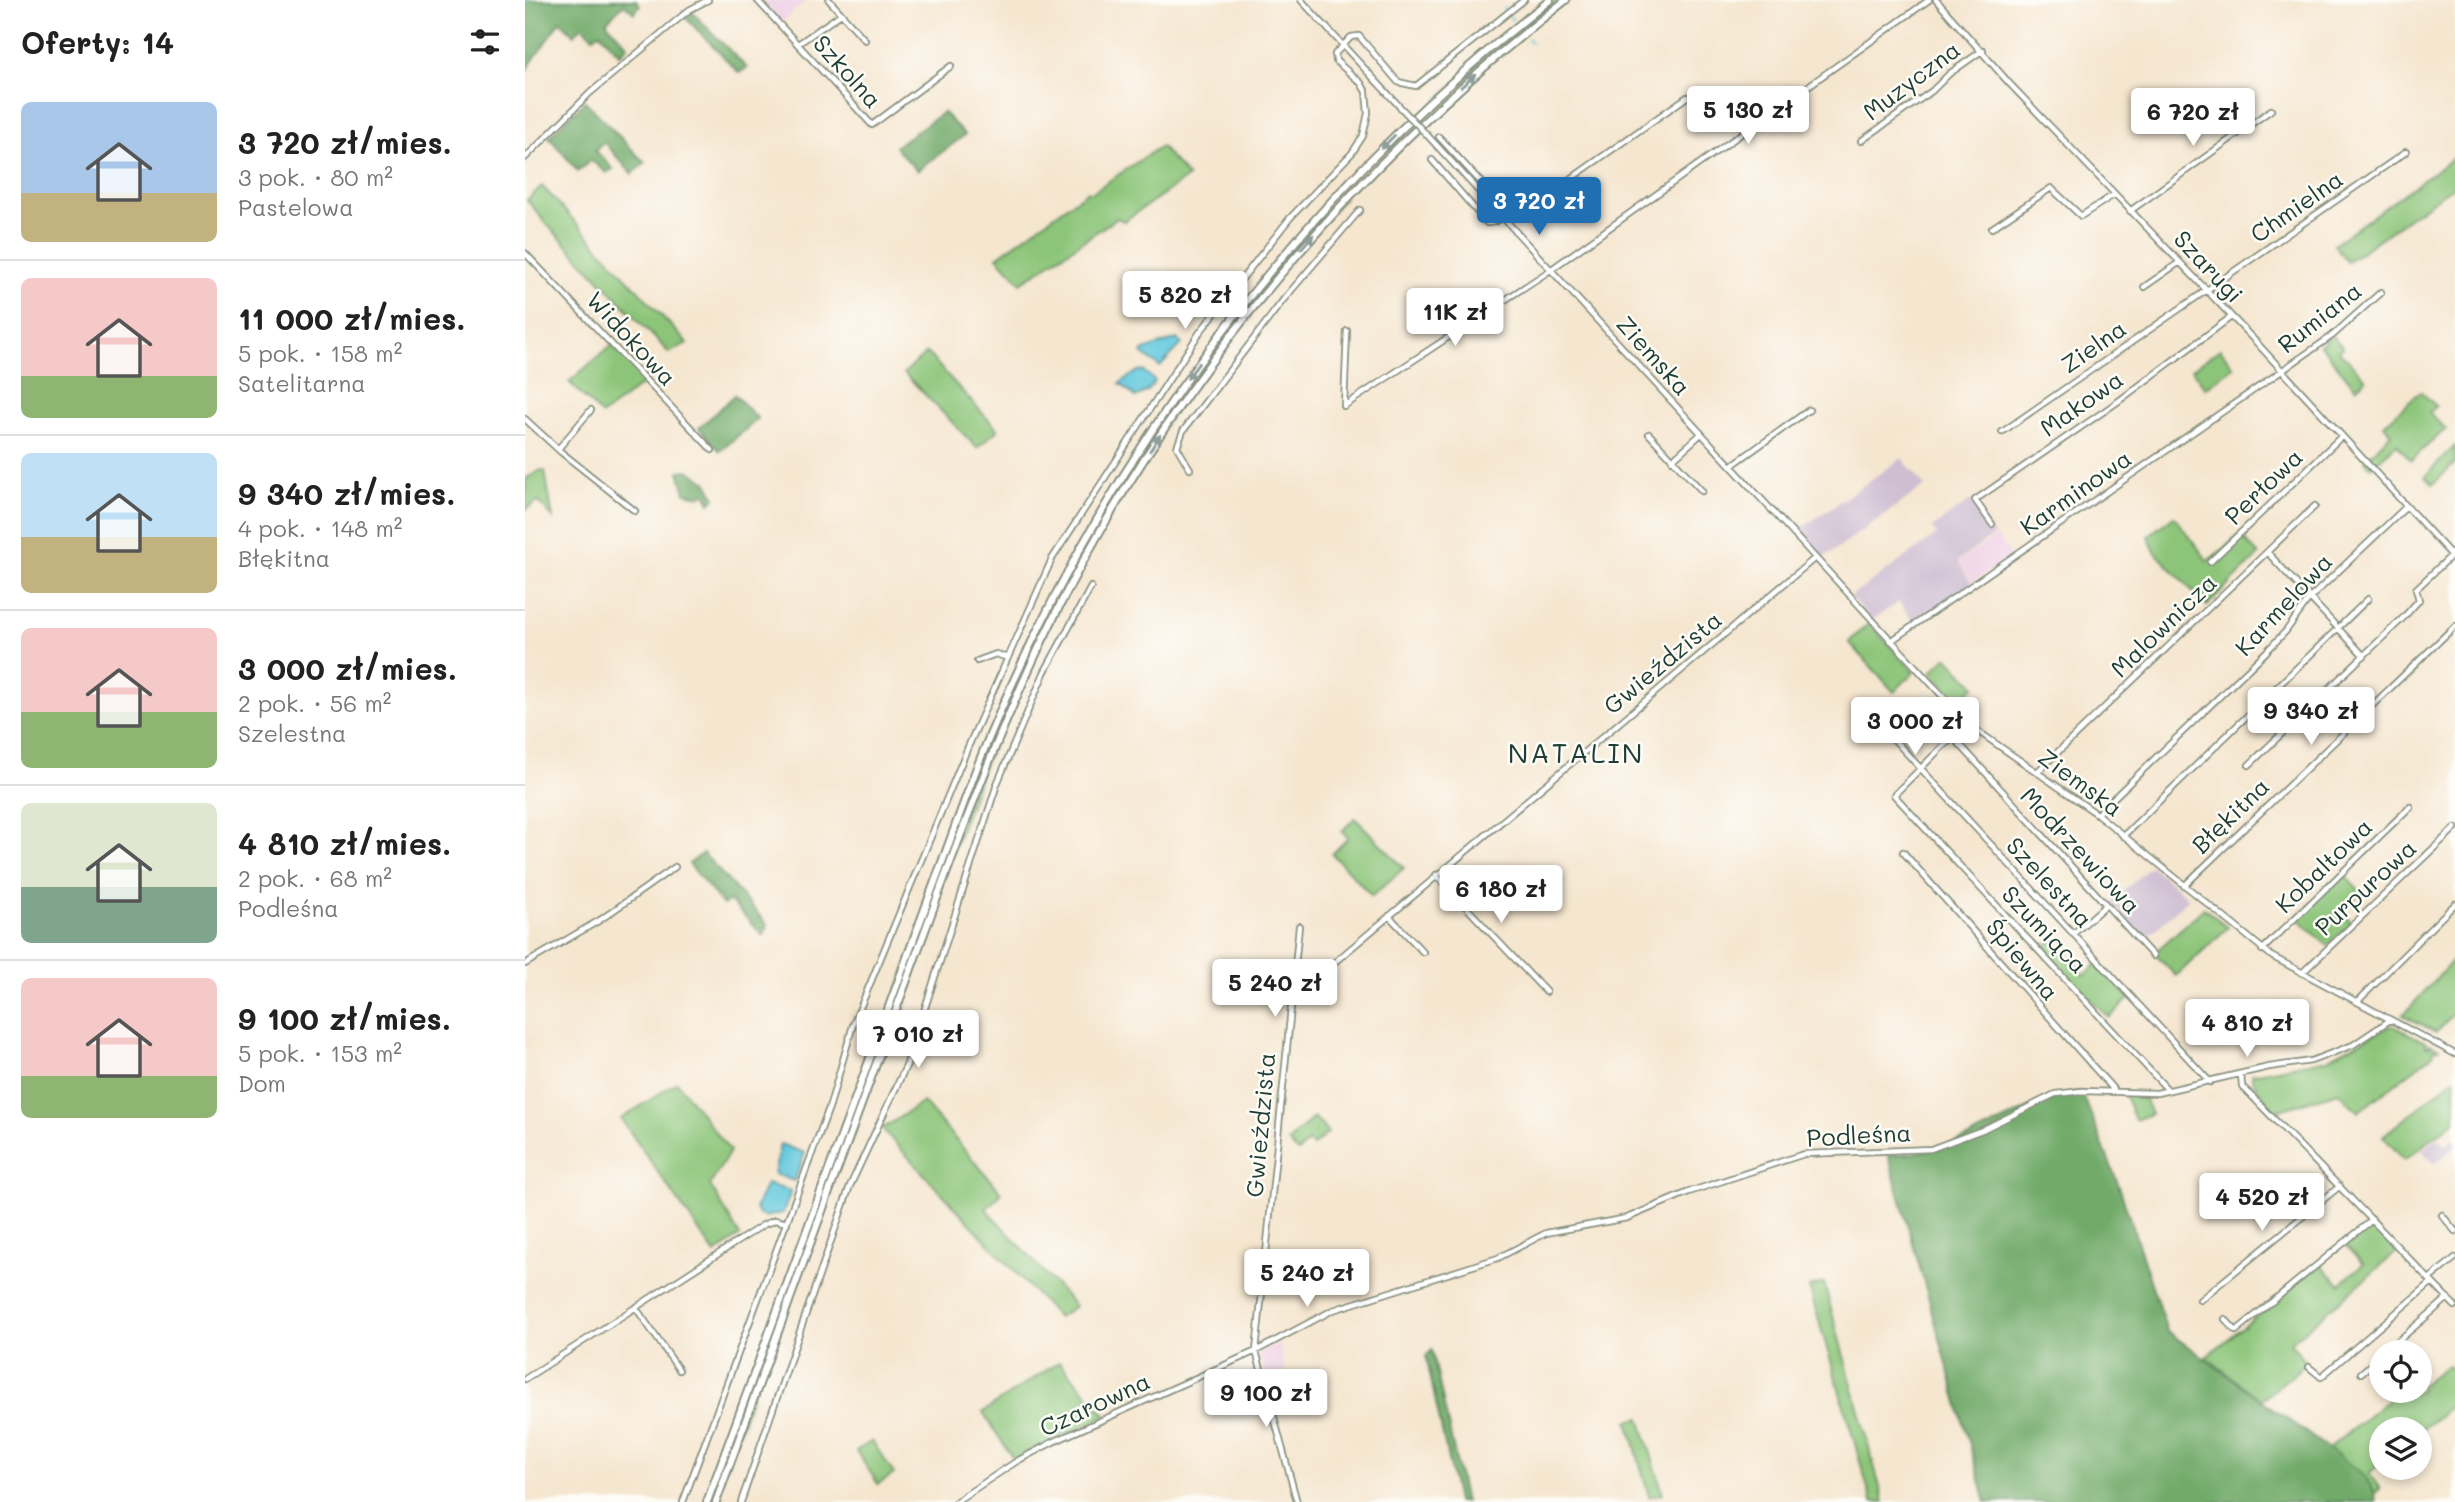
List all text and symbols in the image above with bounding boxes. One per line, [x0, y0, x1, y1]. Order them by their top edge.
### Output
text: Oferty: 14 [21, 22, 174, 62]
icon: filters [466, 23, 504, 61]
street label: Szkolna [807, 28, 889, 114]
street label: Muzyczna [1856, 33, 1966, 126]
one-way arrow [1459, 73, 1477, 89]
pin: 5 130 zł [1676, 86, 1820, 146]
pin: 6 720 zł [2121, 88, 2265, 148]
text: 5 130 zł [1703, 94, 1793, 124]
text: 6 720 zł [2147, 96, 2239, 126]
text: 3 720 zł/mies. [238, 122, 452, 162]
icon: home [77, 130, 161, 214]
one-way arrow [1380, 134, 1397, 151]
text: 3 pok. · 80 m² [238, 162, 393, 192]
street label: Chmielna [2244, 163, 2349, 249]
pin: 3 720 zł [1467, 177, 1611, 237]
text: 3 720 zł [1493, 185, 1585, 215]
text: Pastelowa [238, 192, 354, 222]
street label: Szarugi [2168, 223, 2251, 309]
one-way arrow [1299, 234, 1315, 251]
pin: 5 820 zł [1113, 272, 1257, 331]
street label: Rumiana [2271, 274, 2367, 359]
text: 5 820 zł [1138, 279, 1232, 309]
street label: Widokowa [580, 284, 684, 392]
pin: 11K zł [1398, 288, 1512, 348]
text: 11K zł [1422, 296, 1488, 326]
text: 11 000 zł/mies. [238, 298, 466, 338]
icon: home [77, 306, 161, 390]
street label: Ziemska [1610, 309, 1698, 401]
street label: Zielna [2055, 312, 2132, 379]
text: 5 pok. · 158 m² [238, 338, 402, 368]
one-way arrow [1186, 362, 1200, 380]
street label: Makowa [2033, 363, 2129, 443]
text: Satelitarna [238, 368, 366, 398]
one-way arrow [1148, 433, 1161, 452]
street label: Perłowa [2217, 441, 2309, 531]
street label: Karminowa [2013, 442, 2137, 542]
text: 9 340 zł/mies. [238, 473, 455, 513]
icon: home [77, 481, 161, 565]
text: 4 pok. · 148 m² [238, 513, 403, 543]
text: Błękitna [238, 543, 330, 573]
street label: Karmelowa [2227, 546, 2338, 662]
street label: Malownicza [2103, 567, 2223, 683]
street label: Gwieździsta [1597, 603, 1728, 720]
text: 3 000 zł/mies. [238, 648, 457, 688]
icon: home [77, 656, 161, 740]
text: 2 pok. · 56 m² [238, 688, 391, 718]
pin: 9 340 zł [2239, 688, 2383, 747]
text: 9 340 zł [2264, 695, 2358, 725]
pin: 3 000 zł [1843, 698, 1987, 757]
text: 3 000 zł [1867, 705, 1963, 735]
text: Szelestna [238, 718, 346, 748]
district label: NATALIN [1508, 734, 1644, 770]
street label: Ziemska [2033, 741, 2129, 823]
street label: Błękitna [2185, 770, 2275, 859]
street label: Modrzewiowa [2014, 780, 2148, 920]
street label: Kobaltowa [2268, 811, 2378, 919]
text: 4 810 zł/mies. [238, 823, 451, 863]
street label: Szelestna [2000, 830, 2100, 934]
icon: home [77, 831, 161, 915]
street label: Purpurowa [2308, 832, 2422, 942]
text: 2 pok. · 68 m² [238, 863, 392, 893]
pin: 6 180 zł [1429, 866, 1573, 925]
text: 6 180 zł [1456, 873, 1546, 903]
street label: Szumiąca [1996, 878, 2095, 979]
text: Podleśna [238, 893, 339, 923]
street label: Śpiewna [1980, 912, 2066, 1006]
pin: 5 240 zł [1203, 960, 1347, 1019]
text: 5 240 zł [1228, 967, 1322, 997]
text: 9 100 zł/mies. [238, 998, 451, 1038]
pin: 4 810 zł [2175, 1000, 2319, 1059]
icon: home [77, 1006, 161, 1090]
text: 4 810 zł [2201, 1007, 2293, 1037]
pin: 7 010 zł [846, 1010, 990, 1070]
text: 7 010 zł [873, 1018, 963, 1048]
text: 5 pok. · 153 m² [238, 1038, 402, 1068]
street label: Gwieździsta [1238, 1051, 1281, 1198]
text: Dom [238, 1068, 286, 1098]
street label: Podleśna [1806, 1116, 1912, 1153]
pin: 4 520 zł [2190, 1174, 2334, 1233]
text: 4 520 zł [2215, 1181, 2309, 1211]
pin: 5 240 zł [1235, 1250, 1379, 1309]
text: 5 240 zł [1260, 1257, 1354, 1287]
map controls [2369, 1340, 2432, 1480]
button: locate [2369, 1340, 2432, 1403]
street label: Czarowna [1034, 1365, 1155, 1443]
pin: 9 100 zł [1194, 1370, 1338, 1429]
text: 9 100 zł [1220, 1377, 1312, 1407]
button: layers [2369, 1417, 2432, 1480]

